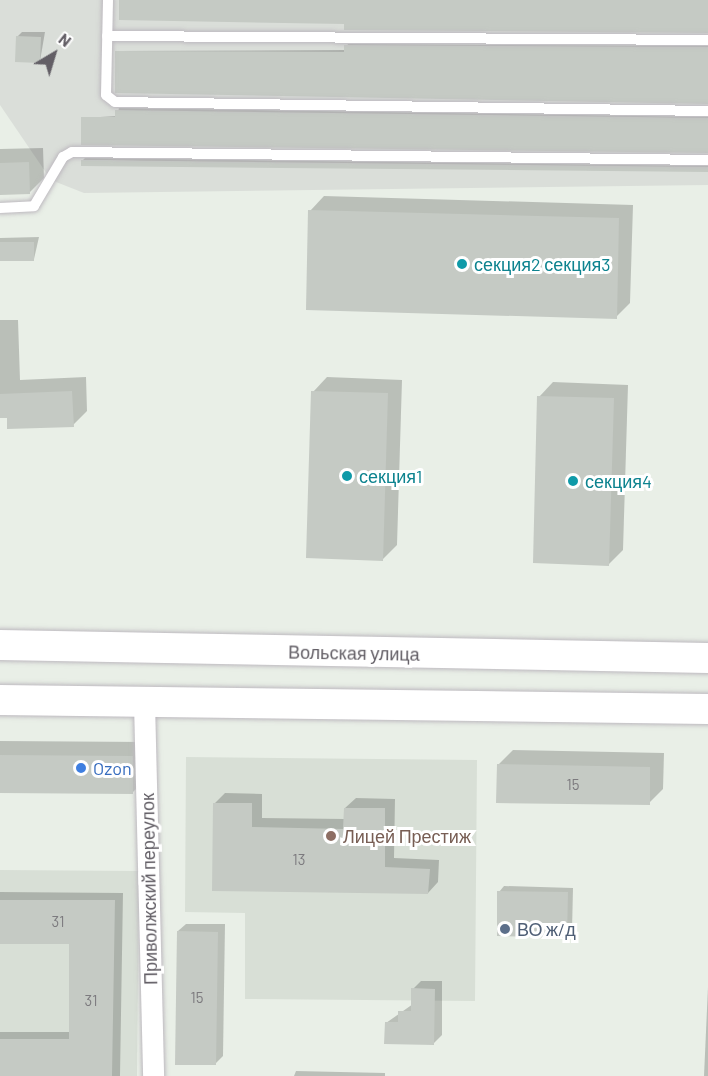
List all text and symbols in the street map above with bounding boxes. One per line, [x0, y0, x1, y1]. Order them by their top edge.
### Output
north arrow [24, 24, 84, 84]
text: N [55, 29, 75, 50]
place label: секция2 секция3 [474, 253, 611, 275]
marker: секция2 секция3 [455, 257, 469, 271]
place label: секция1 [359, 465, 422, 487]
marker: секция1 [340, 469, 354, 483]
place label: секция4 [585, 470, 652, 492]
marker: секция4 [566, 474, 580, 488]
street label: Вольская улица [288, 641, 420, 665]
place label: Ozon [93, 757, 132, 779]
marker: Ozon [74, 761, 88, 775]
house number: 15 [567, 776, 579, 794]
street label: Приволжский переулок [137, 793, 161, 985]
place label: Лицей Престиж [343, 825, 471, 847]
marker: Лицей Престиж [324, 829, 338, 843]
house number: 13 [293, 851, 305, 869]
house number: 31 [52, 913, 64, 931]
place label: ВО ж/д [517, 918, 576, 940]
marker: ВО ж/д [498, 922, 512, 936]
house number: 15 [191, 989, 203, 1007]
house number: 31 [85, 992, 97, 1010]

